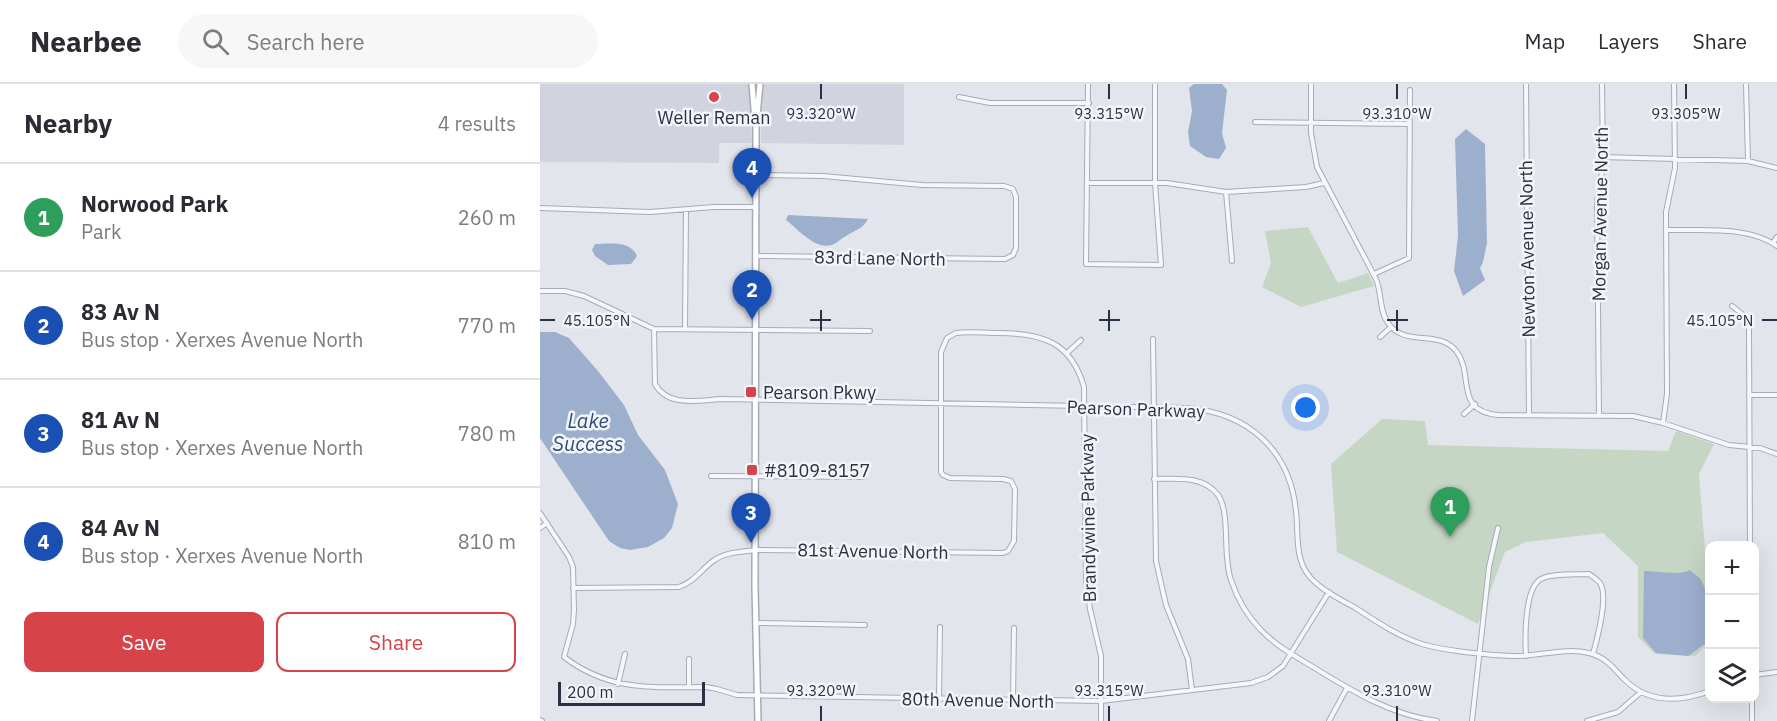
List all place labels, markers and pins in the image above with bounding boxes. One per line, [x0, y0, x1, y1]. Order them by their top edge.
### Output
marker: Weller Reman [707, 90, 721, 104]
place label: Weller Reman [658, 106, 770, 129]
pin: 4 [732, 148, 772, 198]
pin: 2 [732, 270, 772, 320]
place label: Pearson Pkwy [763, 381, 876, 404]
marker: Pearson Pkwy [744, 385, 758, 399]
place label: #8109-8157 [764, 459, 870, 482]
marker: #8109-8157 [745, 463, 759, 477]
pin: 1 [1430, 488, 1470, 537]
pin: 3 [732, 494, 770, 543]

